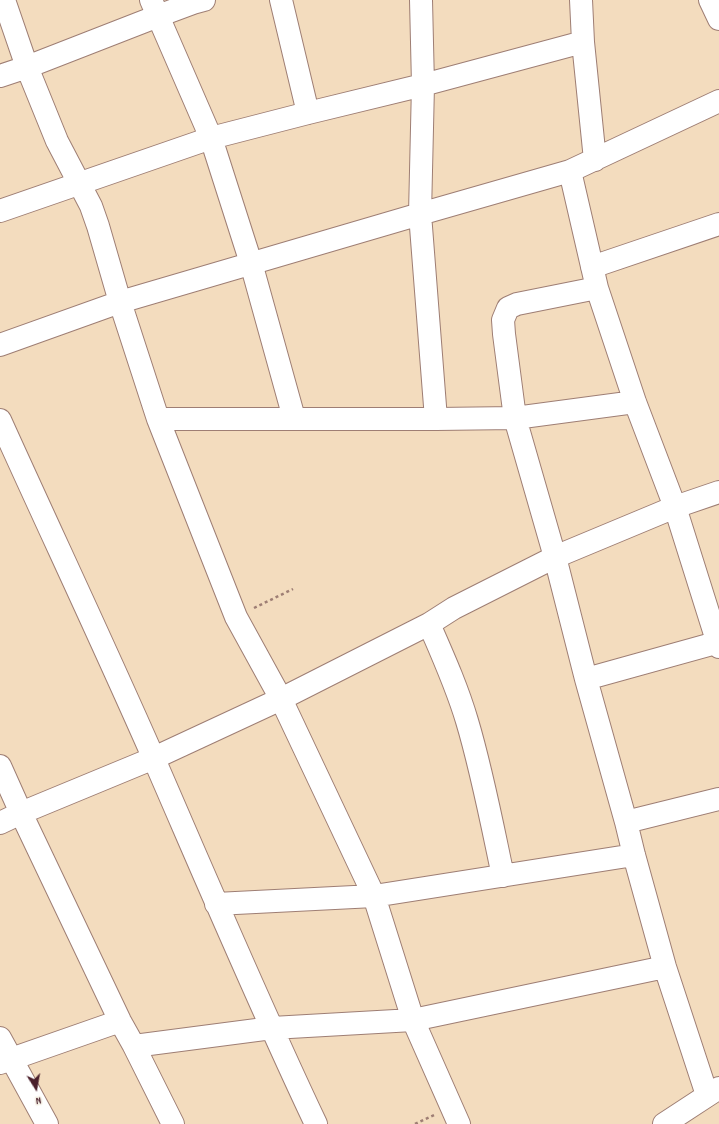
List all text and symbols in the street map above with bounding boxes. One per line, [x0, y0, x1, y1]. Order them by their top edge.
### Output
north arrow [16, 1068, 56, 1108]
text: N [34, 1091, 42, 1108]

